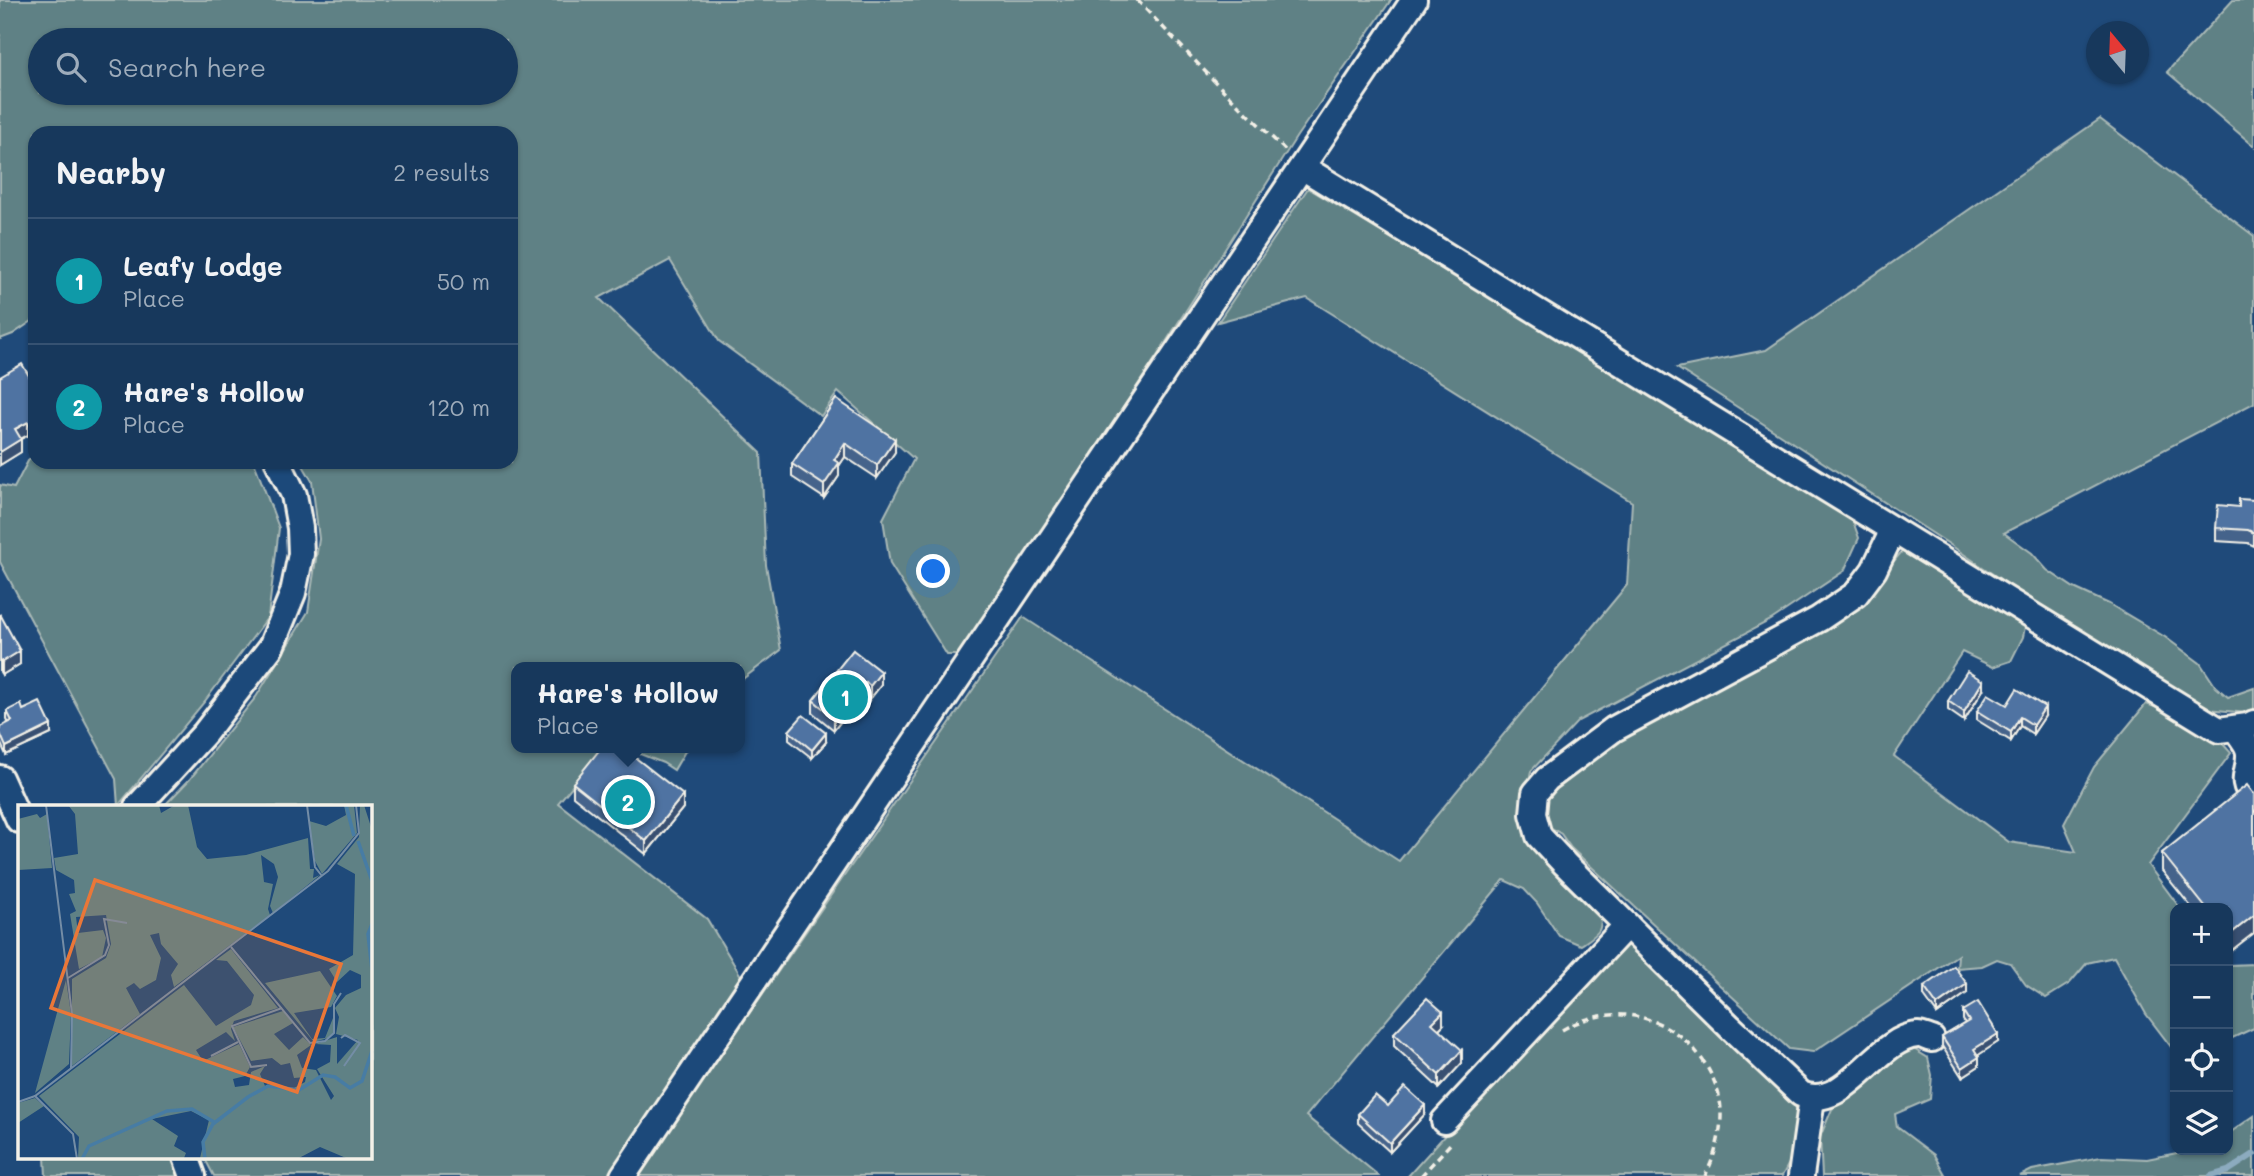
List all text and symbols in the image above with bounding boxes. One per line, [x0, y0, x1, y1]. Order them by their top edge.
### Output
north arrow [2086, 21, 2149, 84]
search box [28, 28, 518, 105]
icon: search [52, 48, 90, 86]
text: Search here [108, 50, 266, 84]
text: Nearby [56, 152, 166, 192]
text: 2 results [393, 157, 490, 187]
text: Leafy Lodge [123, 249, 282, 283]
text: 1 [74, 266, 84, 296]
text: 50 m [437, 266, 490, 296]
text: Place [123, 283, 185, 313]
text: Hare's Hollow [123, 375, 305, 409]
text: 2 [73, 392, 85, 422]
text: 120 m [427, 392, 490, 422]
text: Place [123, 409, 185, 439]
your location [916, 554, 950, 588]
popup [511, 662, 745, 753]
pin: 1 [822, 671, 868, 723]
text: Hare's Hollow [537, 676, 719, 710]
text: Place [537, 710, 599, 740]
pin: 2 [605, 776, 651, 828]
inset map [18, 805, 371, 1158]
map controls [2170, 903, 2233, 1155]
button: + [2170, 903, 2233, 966]
button: − [2170, 966, 2233, 1029]
button: locate [2170, 1029, 2233, 1092]
button: layers [2170, 1092, 2233, 1155]

